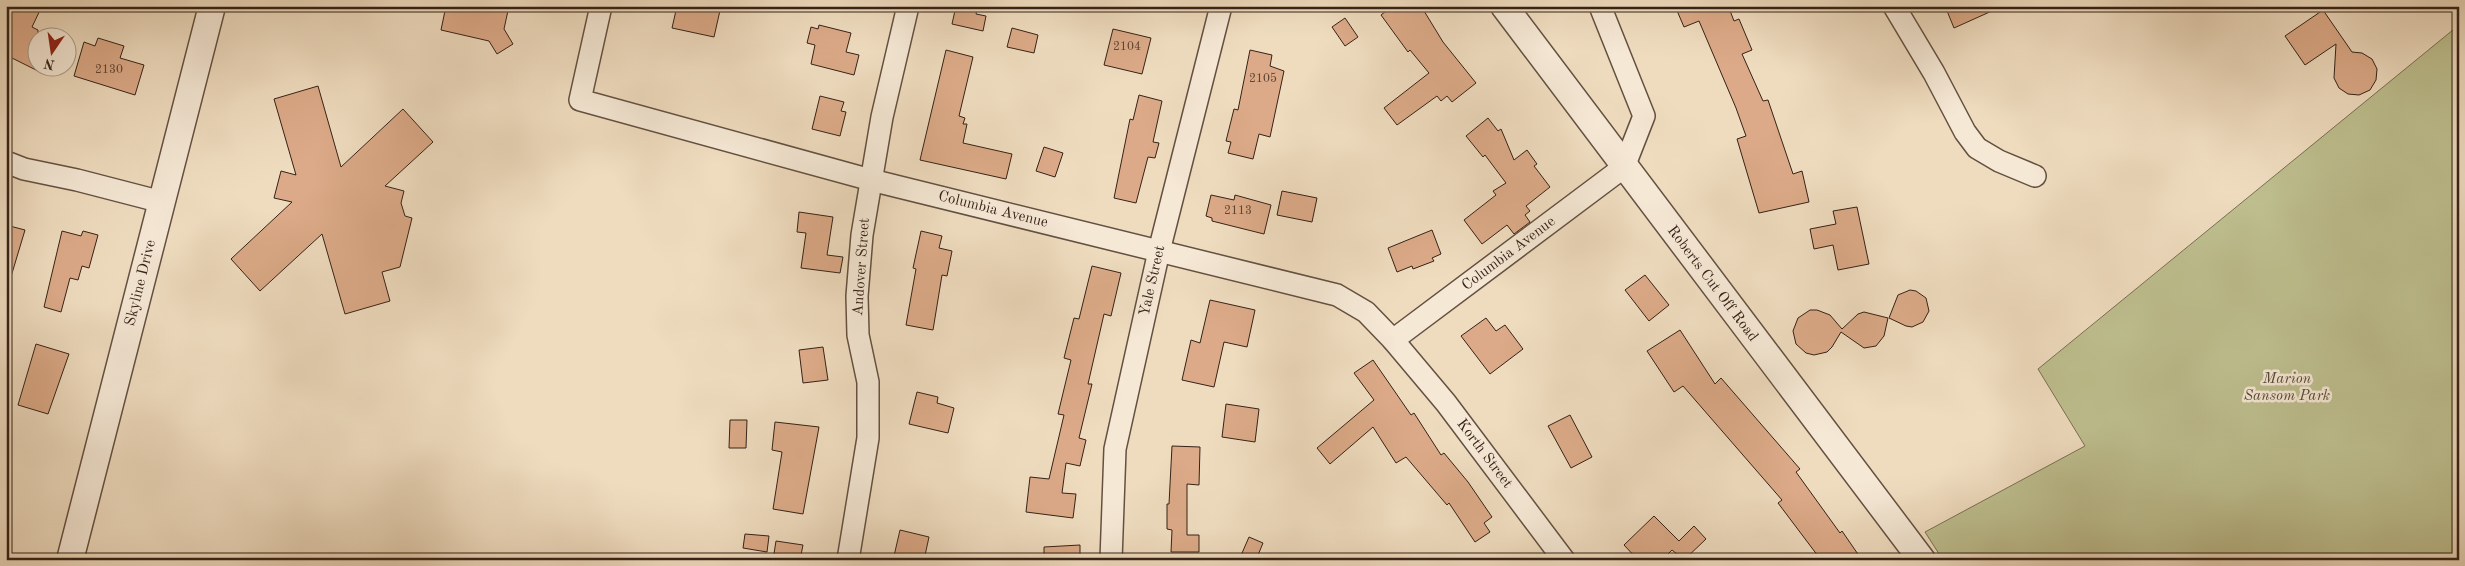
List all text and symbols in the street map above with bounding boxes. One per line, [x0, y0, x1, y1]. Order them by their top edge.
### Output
north arrow [28, 28, 78, 78]
house number: 2104 [1113, 41, 1141, 53]
text: N [42, 56, 56, 72]
house number: 2130 [95, 64, 123, 76]
house number: 2105 [1249, 72, 1277, 85]
street label: Columbia Avenue [937, 189, 1049, 231]
house number: 2113 [1224, 205, 1252, 217]
street label: Columbia Avenue [1460, 214, 1558, 294]
street label: Andover Street [851, 217, 873, 317]
street label: Roberts Cut Off Road [1664, 223, 1760, 345]
street label: Skyline Drive [123, 238, 159, 328]
street label: Yale Street [1138, 244, 1168, 318]
park label: Marion Sansom Park [2244, 372, 2330, 404]
street label: Korth Street [1453, 417, 1515, 491]

